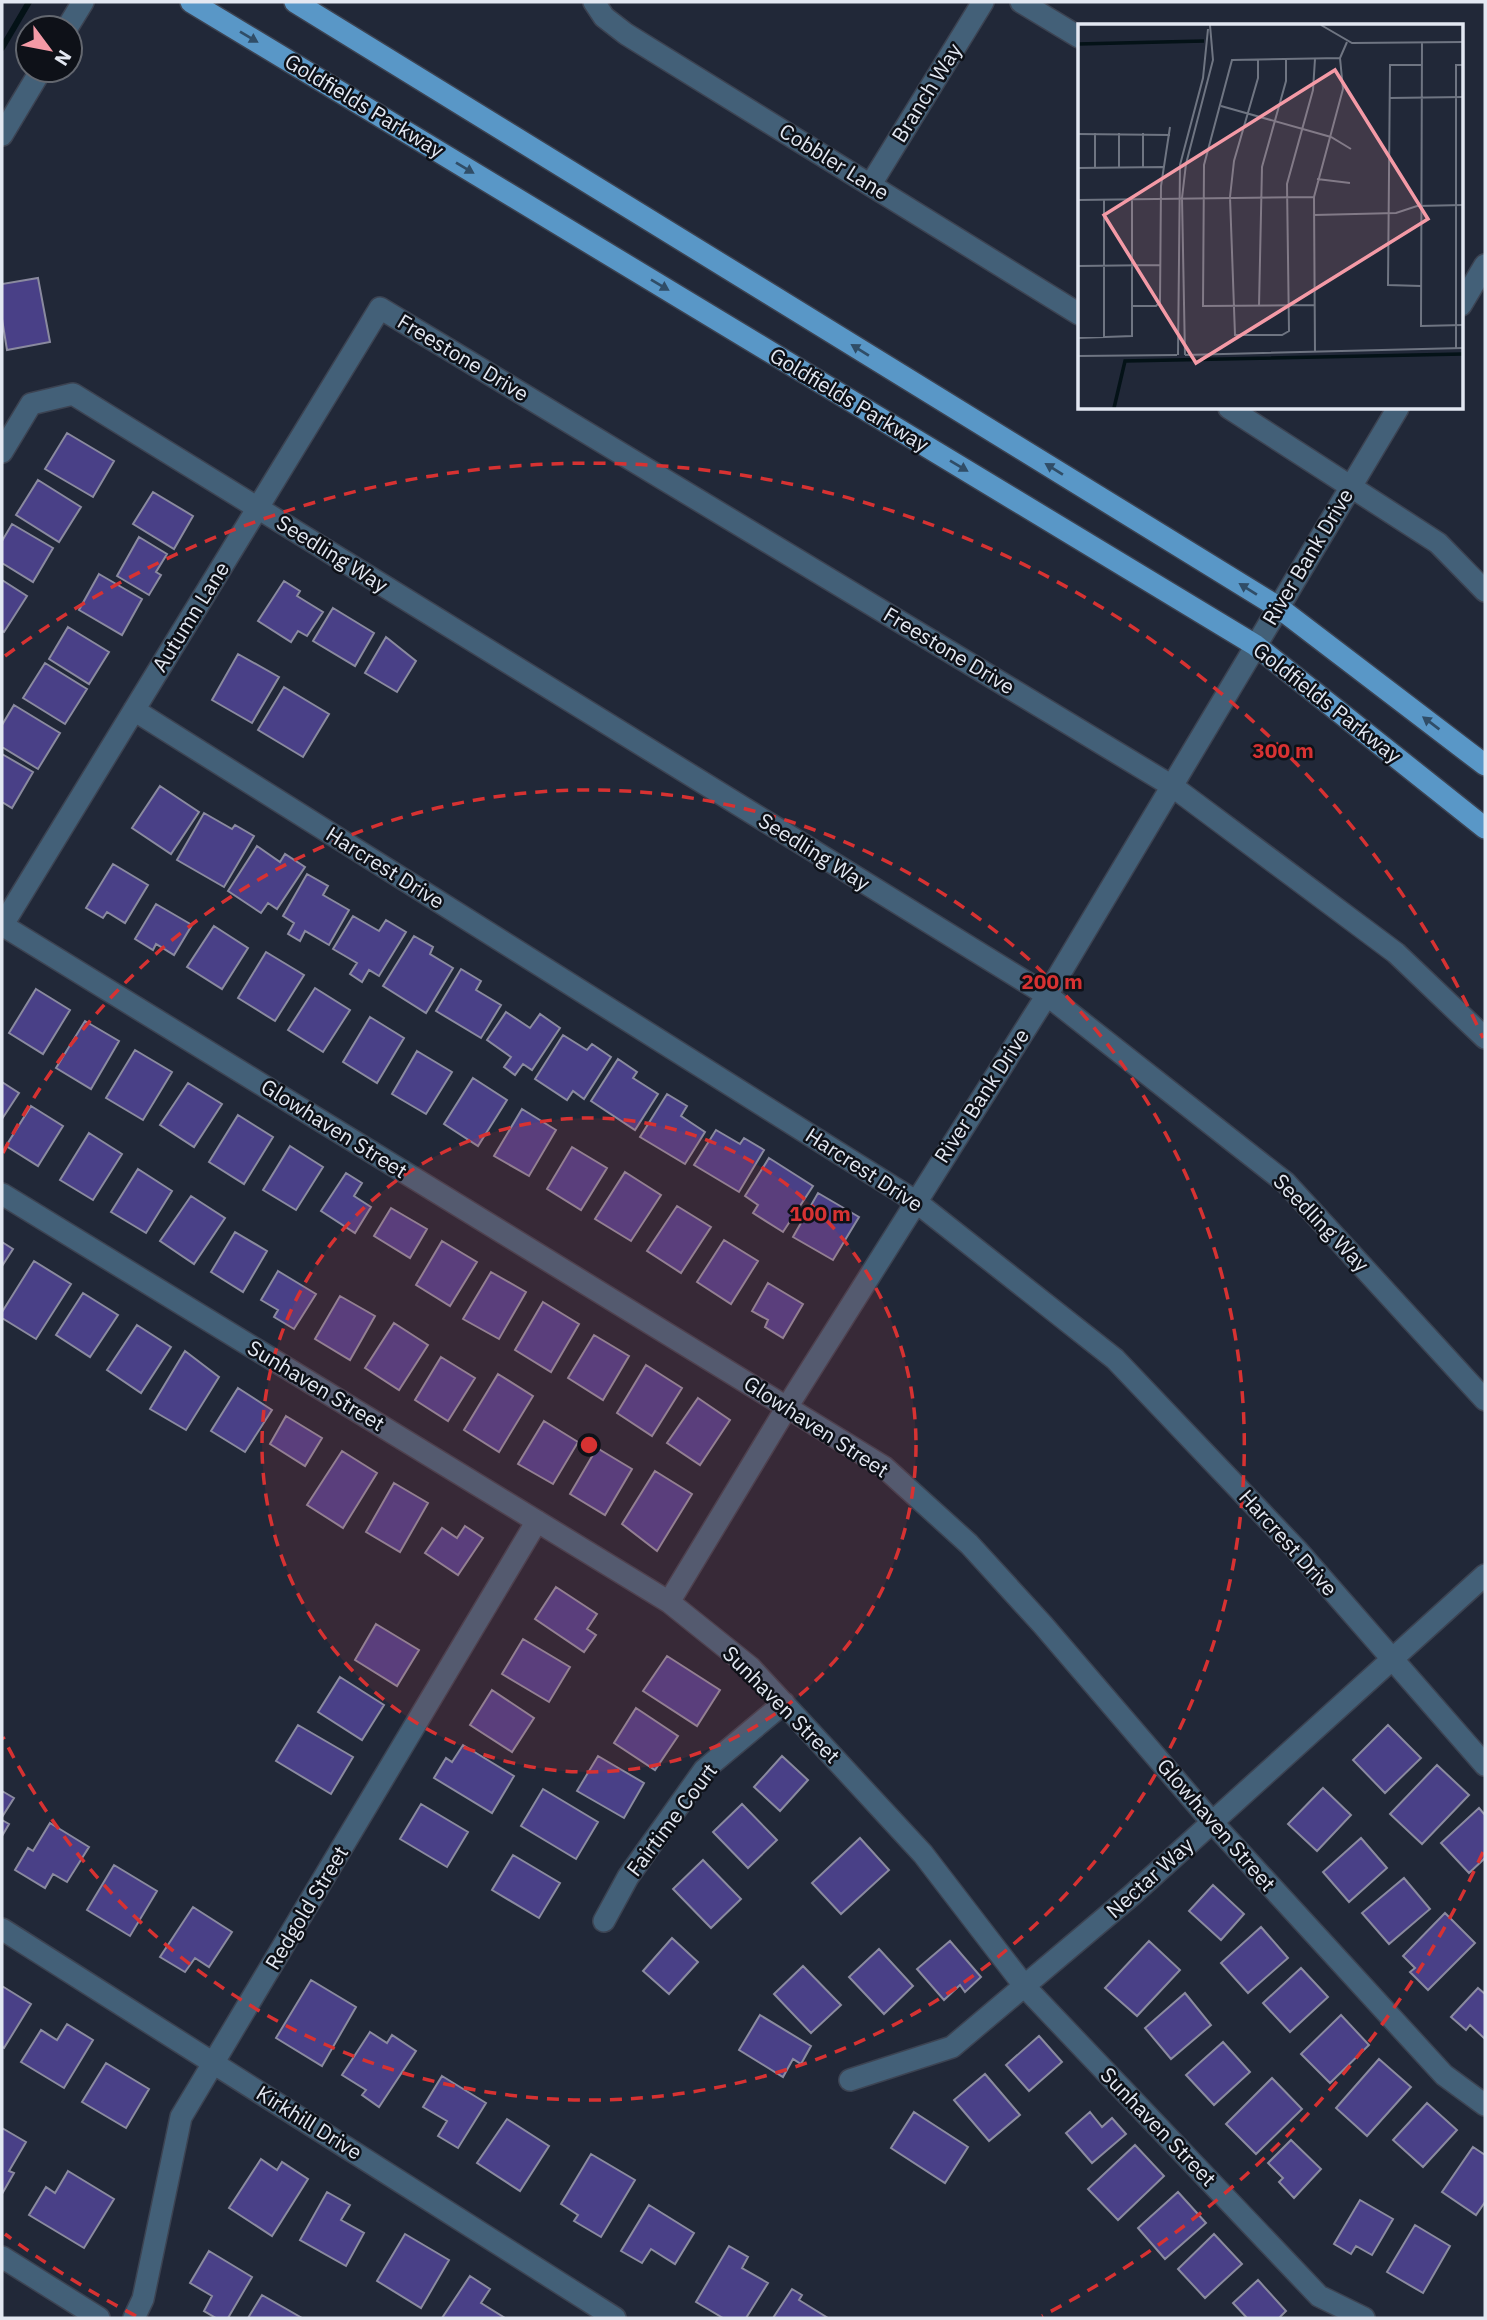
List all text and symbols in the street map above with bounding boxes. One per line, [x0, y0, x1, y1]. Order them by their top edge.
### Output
north arrow [14, 14, 84, 84]
inset map [1078, 24, 1462, 410]
one-way arrow [240, 31, 259, 43]
street label: Branch Way [885, 37, 968, 147]
text: N [50, 46, 77, 70]
street label: Goldfields Parkway [280, 47, 450, 164]
street label: Cobbler Lane [774, 116, 895, 206]
one-way arrow [455, 161, 474, 174]
one-way arrow [650, 279, 669, 292]
street label: Freestone Drive [393, 307, 534, 407]
street label: Goldfields Parkway [765, 341, 935, 458]
one-way arrow [851, 343, 870, 356]
one-way arrow [949, 460, 969, 473]
one-way arrow [1044, 463, 1064, 476]
street label: River Bank Drive [1255, 483, 1359, 630]
street label: Seedling Way [271, 508, 394, 599]
street label: Autumn Lane [145, 556, 235, 677]
one-way arrow [1238, 582, 1257, 595]
street label: Freestone Drive [879, 600, 1020, 700]
street label: Goldfields Parkway [1248, 636, 1408, 769]
one-way arrow [1422, 717, 1440, 731]
text: 300 m [1252, 736, 1314, 764]
street label: Seedling Way [753, 806, 876, 897]
street label: Harcrest Drive [321, 820, 450, 915]
text: 200 m [1021, 967, 1083, 995]
street label: River Bank Drive [927, 1023, 1035, 1168]
street label: Glowhaven Street [256, 1072, 413, 1184]
street label: Harcrest Drive [801, 1121, 929, 1218]
street label: Seedling Way [1268, 1167, 1376, 1278]
text: 100 m [789, 1199, 851, 1227]
street label: Sunhaven Street [243, 1333, 390, 1437]
street label: Glowhaven Street [739, 1369, 894, 1483]
centre of rings [577, 1433, 601, 1457]
street label: Harcrest Drive [1233, 1483, 1344, 1602]
street label: Sunhaven Street [717, 1640, 846, 1769]
street label: Glowhaven Street [1151, 1752, 1282, 1897]
street label: Fairtime Court [620, 1757, 723, 1882]
street label: Nectar Way [1100, 1830, 1199, 1924]
street label: Redgold Street [258, 1840, 354, 1975]
street label: Sunhaven Street [1095, 2061, 1223, 2192]
street label: Kirkhill Drive [251, 2079, 368, 2166]

